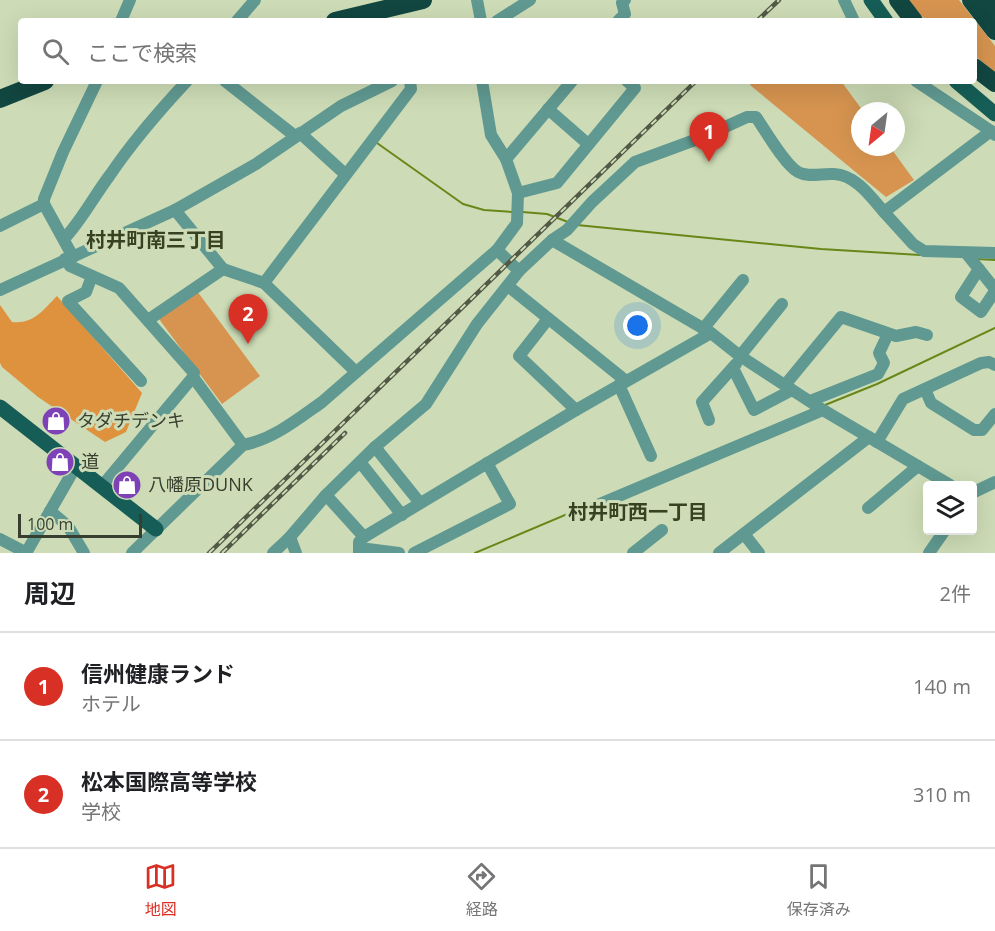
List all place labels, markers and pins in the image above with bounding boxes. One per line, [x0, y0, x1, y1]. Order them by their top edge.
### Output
pin: 1 [690, 112, 728, 162]
pin: 2 [228, 294, 268, 344]
shop icon: タダチデンキ [40, 405, 72, 437]
place label: タダチデンキ [77, 408, 185, 432]
shop icon: 道 [44, 446, 76, 478]
place label: 道 [81, 449, 99, 473]
shop icon: 八幡原DUNK [111, 469, 143, 501]
place label: 八幡原DUNK [148, 472, 254, 496]

